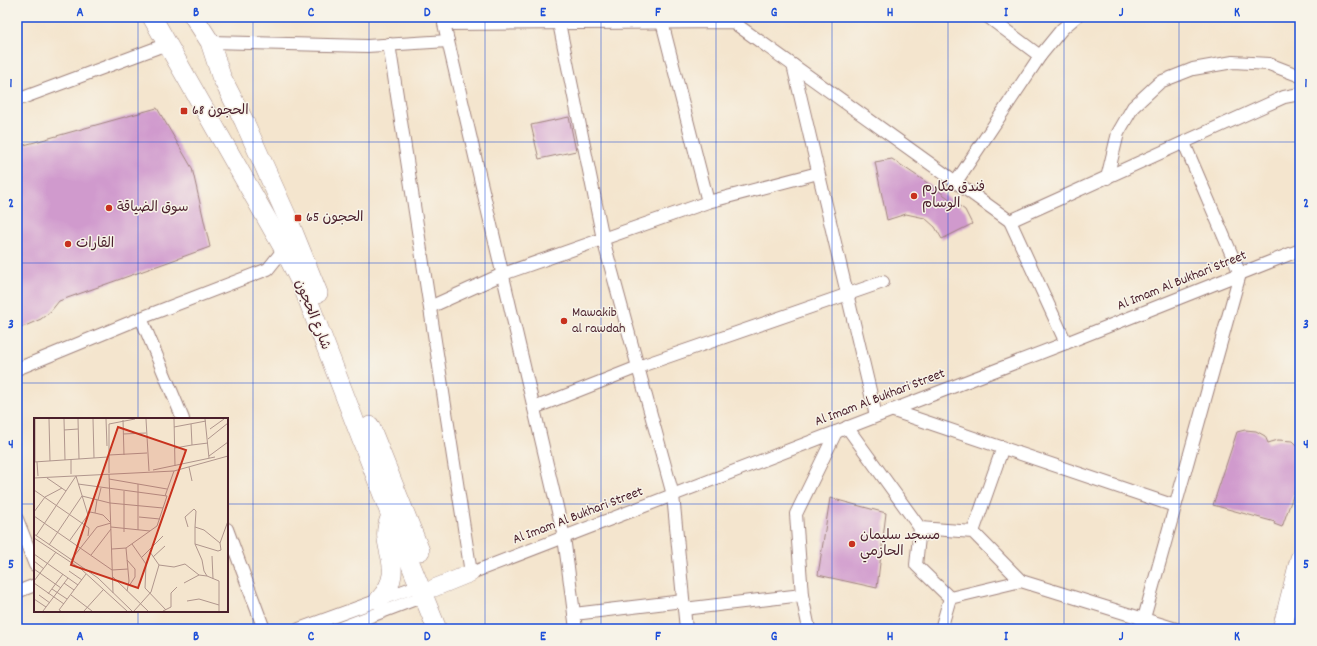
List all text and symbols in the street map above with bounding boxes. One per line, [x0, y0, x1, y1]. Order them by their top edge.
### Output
text: A [76, 4, 84, 23]
text: B [193, 4, 199, 23]
text: C [308, 4, 315, 23]
text: D [424, 4, 431, 23]
text: E [540, 4, 547, 23]
text: F [655, 4, 661, 23]
text: G [771, 4, 778, 23]
text: H [887, 4, 894, 23]
text: I [1004, 4, 1009, 23]
text: J [1119, 4, 1124, 23]
text: K [1234, 4, 1240, 23]
text: 1 [10, 75, 13, 94]
text: 1 [1305, 75, 1308, 94]
place label: الحجون 68 [192, 101, 249, 121]
marker: الحجون 68 [179, 106, 189, 116]
place label: فندق مكارم الوسام [922, 178, 985, 214]
marker: فندق مكارم الوسام [909, 191, 919, 201]
text: 2 [8, 195, 14, 214]
text: 2 [1303, 195, 1309, 214]
place label: سوق الضياقة [117, 198, 188, 218]
marker: سوق الضياقة [104, 203, 114, 213]
place label: الحجون 65 [306, 208, 364, 228]
marker: الحجون 65 [293, 213, 303, 223]
place label: القارات [76, 234, 114, 254]
marker: القارات [63, 239, 73, 249]
street label: Al Imam Al Bukhari Street [1114, 246, 1250, 316]
street label: شارع الحجون [289, 277, 335, 353]
place label: Mawakib al rawdah [572, 303, 625, 339]
text: 3 [8, 316, 14, 335]
marker: Mawakib al rawdah [559, 316, 569, 326]
text: 3 [1303, 316, 1309, 335]
street label: Al Imam Al Bukhari Street [812, 364, 948, 432]
inset map [34, 418, 228, 612]
text: 4 [8, 436, 14, 455]
text: 4 [1303, 436, 1309, 455]
street label: Al Imam Al Bukhari Street [510, 482, 646, 550]
place label: مسجد سليمان الحازمي [860, 526, 940, 563]
marker: مسجد سليمان الحازمي [847, 539, 857, 549]
text: 5 [8, 556, 14, 575]
text: 5 [1303, 556, 1309, 575]
text: A [76, 628, 84, 646]
text: B [193, 628, 199, 646]
text: C [308, 628, 315, 646]
text: D [424, 628, 431, 646]
text: E [540, 628, 547, 646]
text: F [655, 628, 661, 646]
text: G [771, 628, 778, 646]
text: H [887, 628, 894, 646]
text: I [1004, 628, 1009, 646]
text: J [1119, 628, 1124, 646]
text: K [1234, 628, 1240, 646]

